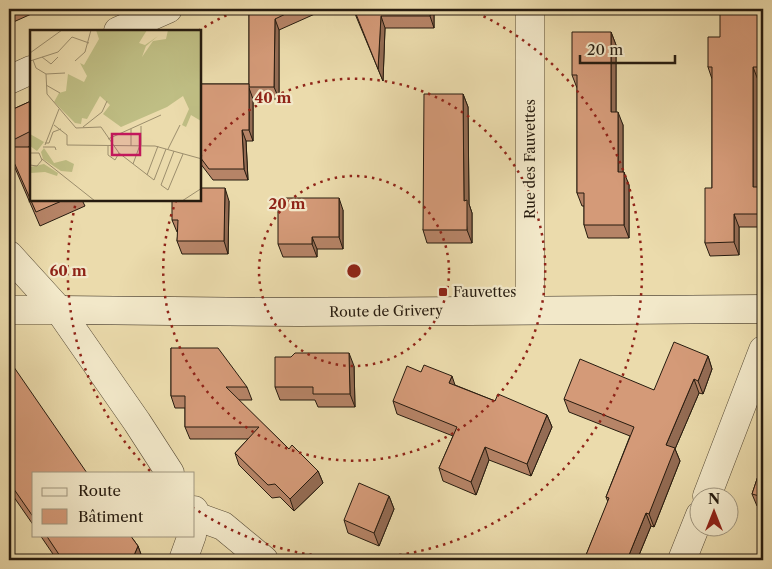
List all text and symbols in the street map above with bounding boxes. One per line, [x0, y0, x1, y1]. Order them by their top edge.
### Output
inset map [30, 30, 201, 201]
scale bar [580, 32, 674, 64]
text: 20 m [587, 40, 623, 59]
text: 40 m [254, 88, 292, 107]
street label: Rue des Fauvettes [521, 99, 539, 219]
text: 20 m [268, 194, 306, 213]
text: 60 m [49, 261, 87, 280]
centre of rings [345, 262, 363, 280]
place label: Fauvettes [453, 283, 516, 301]
marker: Fauvettes [437, 286, 449, 298]
street label: Route de Grivery [329, 301, 443, 321]
legend [32, 472, 195, 536]
text: Route [78, 481, 121, 500]
north arrow [690, 486, 740, 536]
text: N [708, 490, 720, 508]
text: Bâtiment [78, 507, 144, 526]

